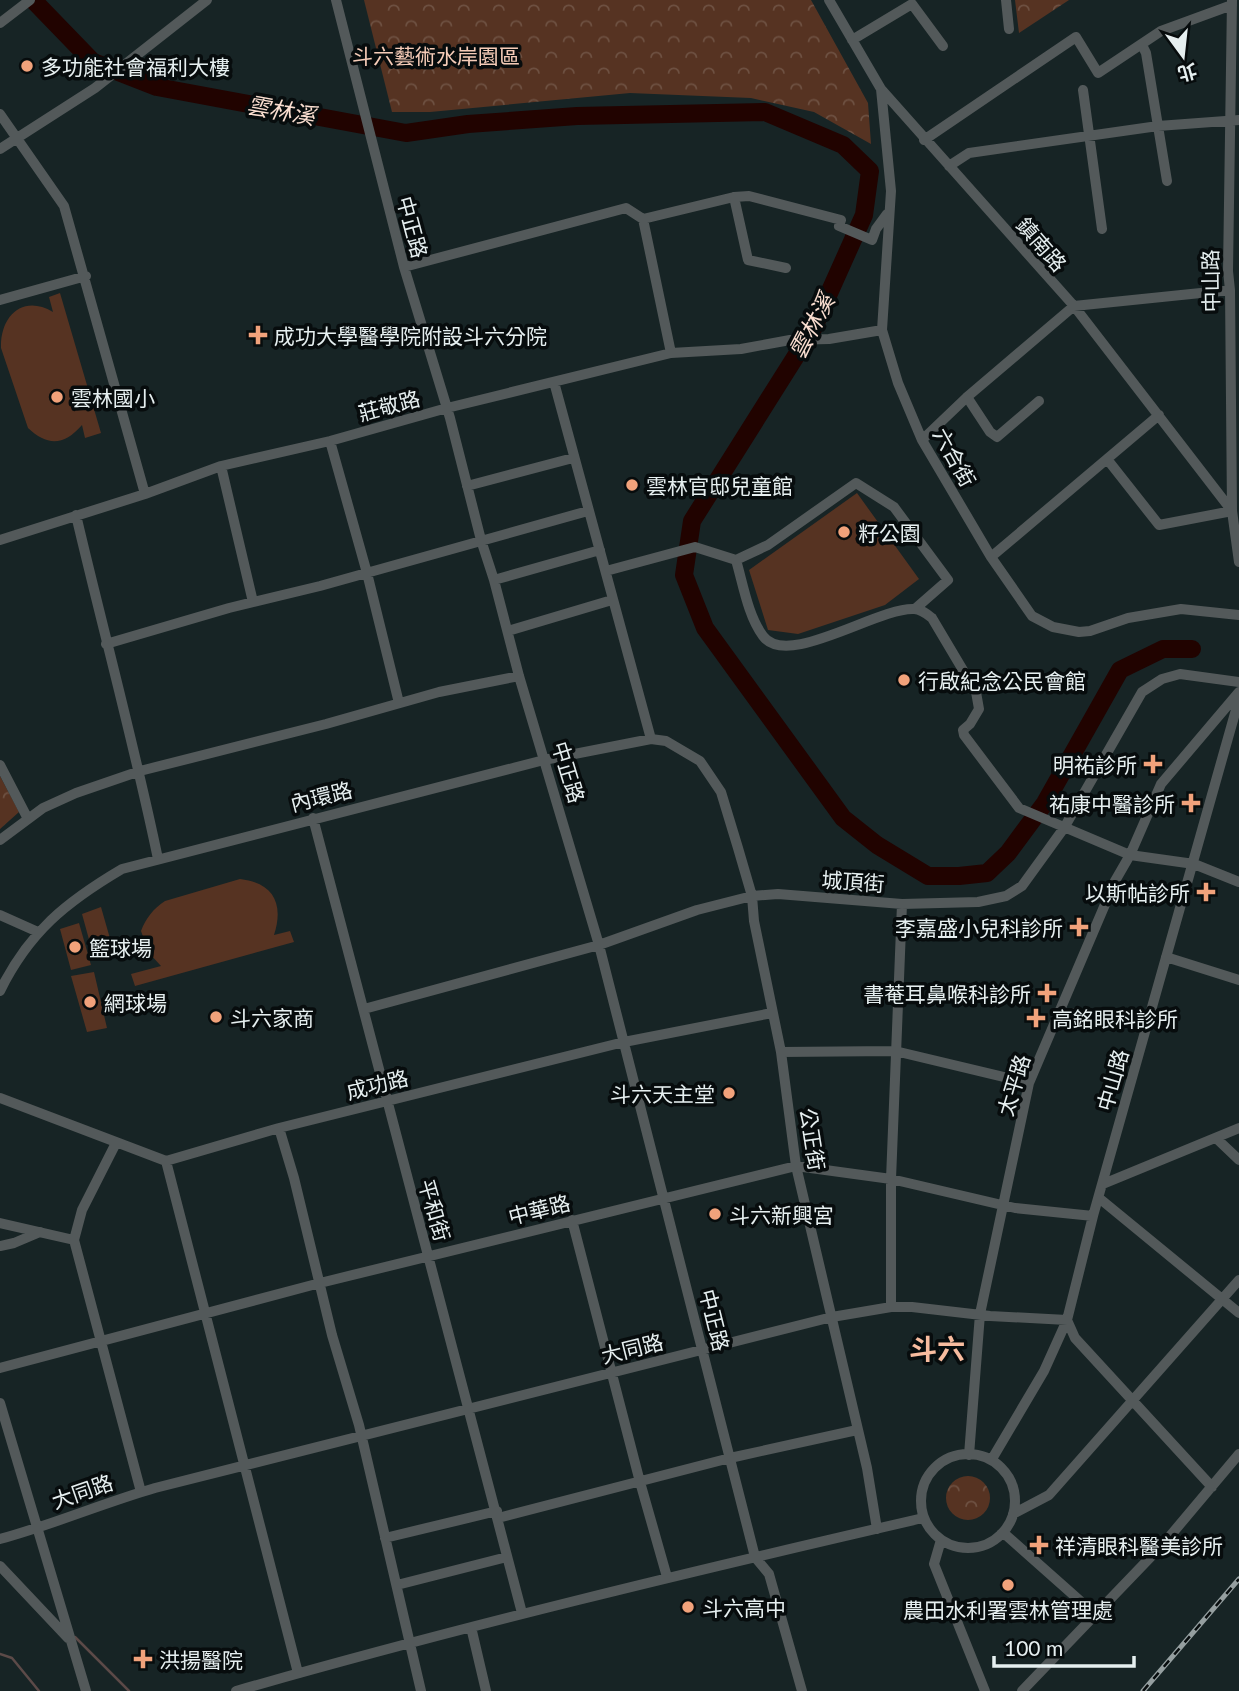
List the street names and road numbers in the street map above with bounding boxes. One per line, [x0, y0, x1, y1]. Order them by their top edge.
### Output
street label: 中正路 [393, 193, 433, 261]
street label: 鎮南路 [1012, 212, 1072, 276]
street label: 中山路 [1197, 249, 1223, 313]
street label: 莊敬路 [355, 385, 423, 425]
street label: 六合街 [929, 423, 981, 491]
street label: 中正路 [548, 738, 590, 806]
street label: 內環路 [287, 776, 355, 816]
street label: 城頂街 [821, 866, 885, 896]
street label: 中山路 [1091, 1046, 1133, 1114]
street label: 太平路 [992, 1051, 1034, 1119]
street label: 成功路 [343, 1064, 411, 1104]
street label: 公正街 [796, 1106, 830, 1172]
street label: 平和街 [414, 1176, 456, 1244]
street label: 中華路 [505, 1189, 573, 1229]
street label: 中正路 [695, 1286, 735, 1354]
street label: 大同路 [598, 1328, 666, 1368]
street label: 大同路 [48, 1469, 116, 1513]

